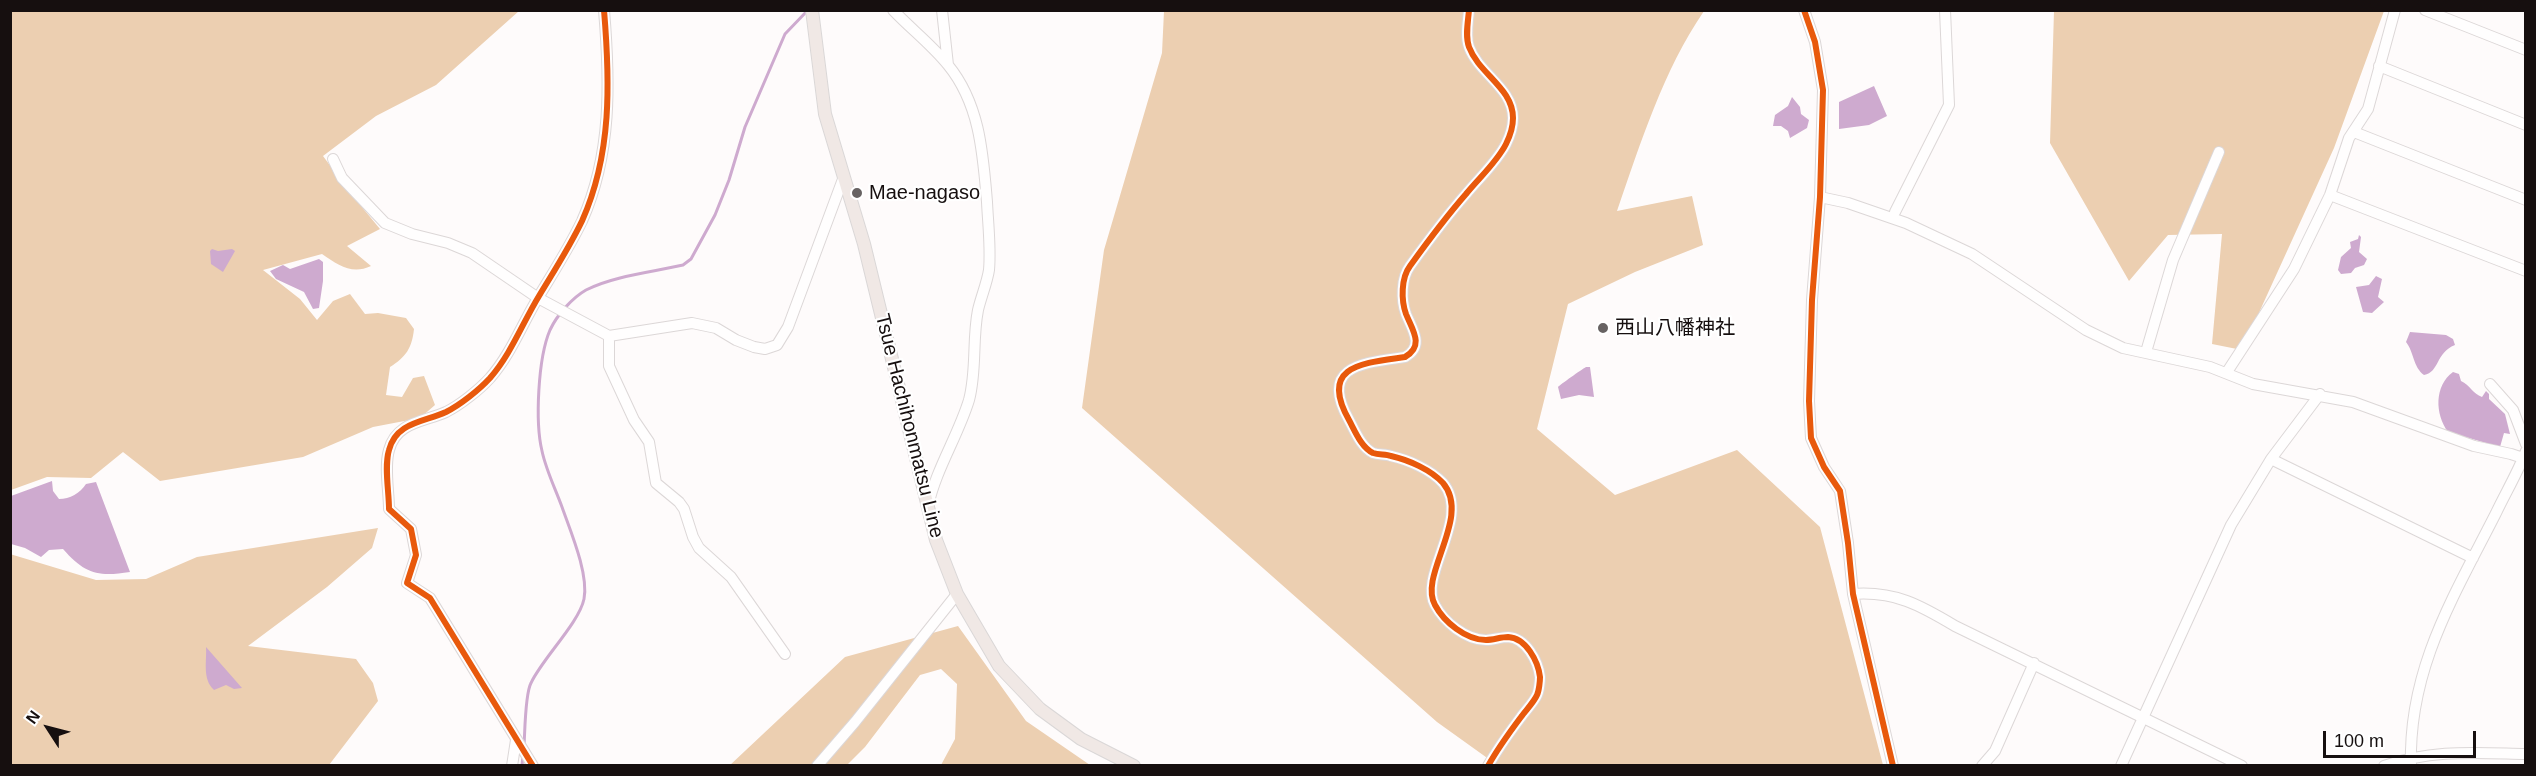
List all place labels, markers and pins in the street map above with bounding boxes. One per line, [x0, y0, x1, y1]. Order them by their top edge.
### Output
place label: Mae-nagaso [869, 181, 980, 205]
marker: Mae-nagaso [850, 186, 864, 200]
place label: 西山八幡神社 [1615, 316, 1735, 340]
marker: 西山八幡神社 [1596, 321, 1610, 335]

